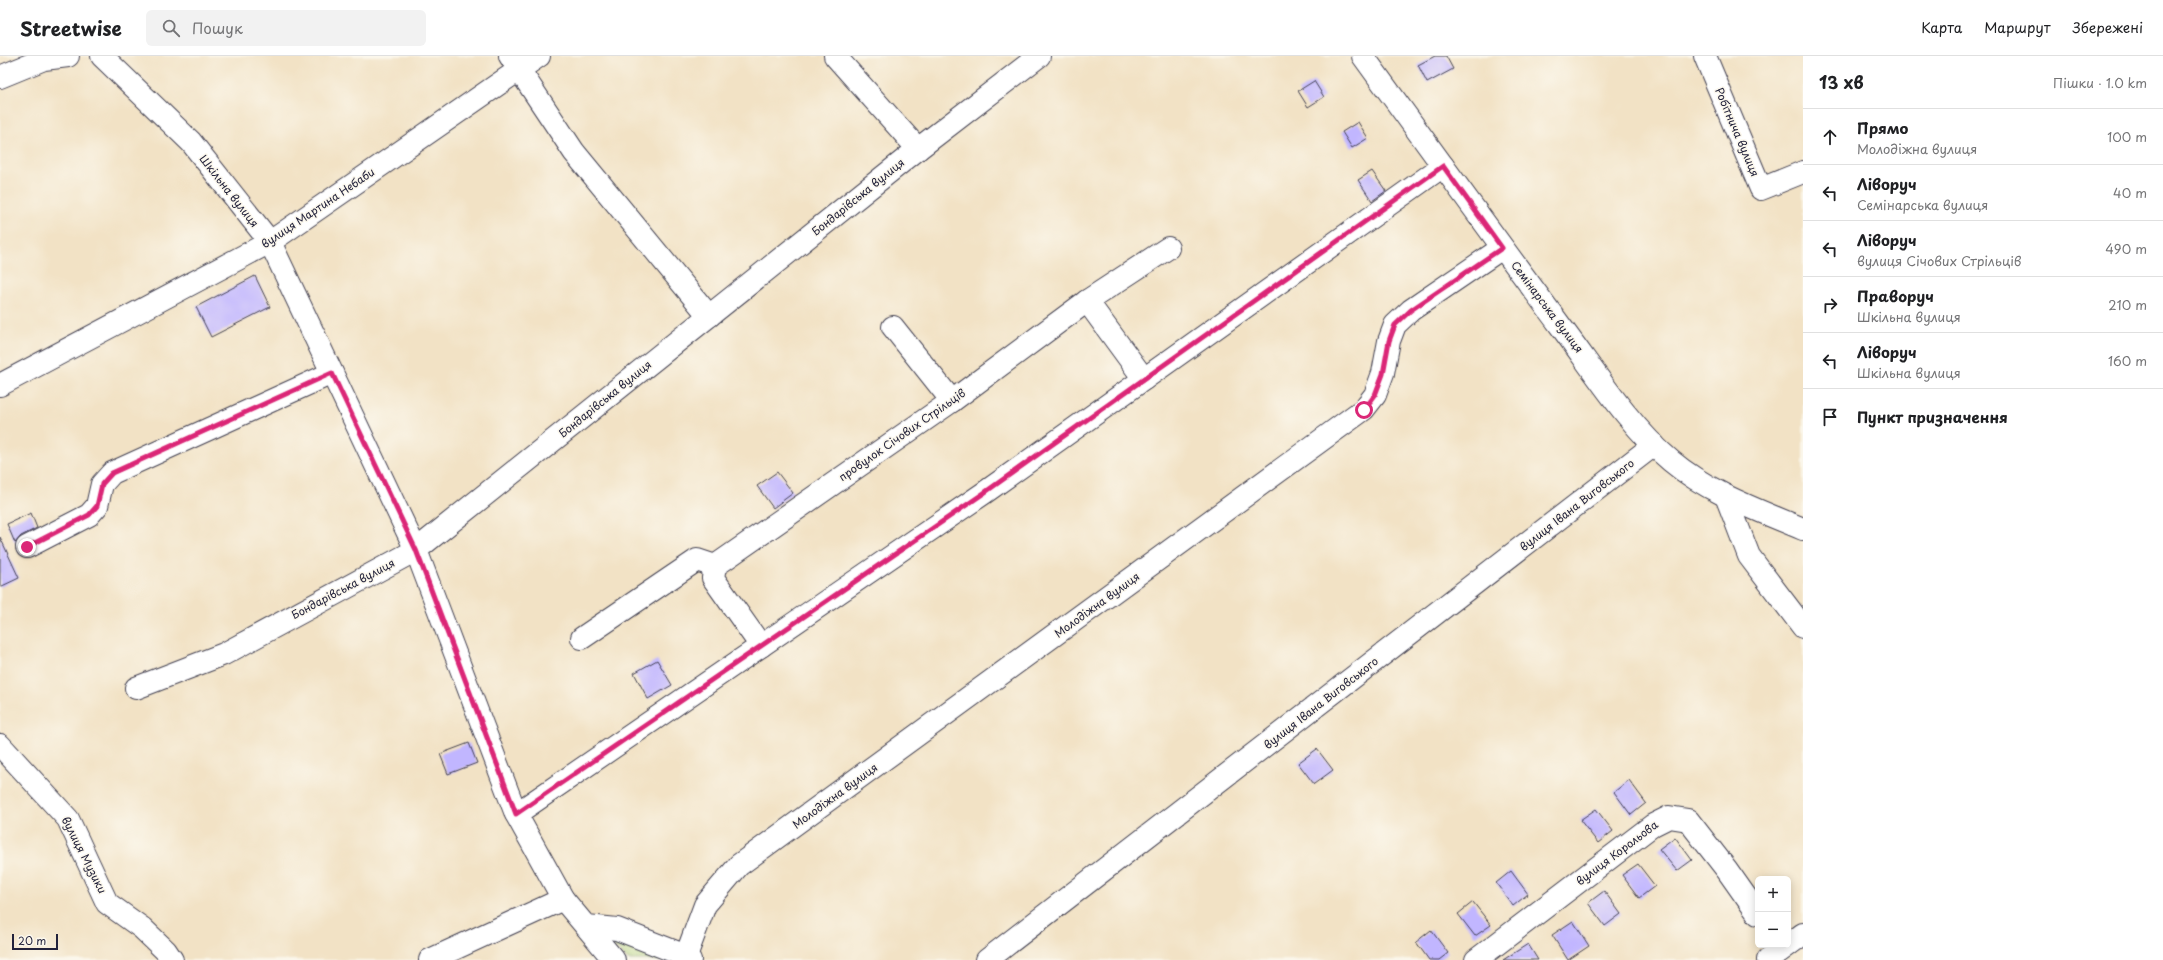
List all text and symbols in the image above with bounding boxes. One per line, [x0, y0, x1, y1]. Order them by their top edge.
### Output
search box [146, 10, 426, 46]
text: Streetwise [20, 14, 122, 42]
text: Пошук [192, 16, 243, 39]
icon: search [160, 17, 182, 39]
text: Карта [1921, 17, 1962, 38]
text: Маршрут [1984, 17, 2051, 38]
text: Збережені [2073, 17, 2143, 38]
text: 13 хв [1819, 69, 1864, 95]
text: Пішки · 1.0 km [2053, 73, 2147, 92]
street label: Робітнича вулиця [1711, 85, 1764, 179]
text: Прямо [1857, 116, 1908, 139]
icon: ahead [1819, 126, 1841, 148]
text: 100 m [2107, 127, 2147, 146]
text: Молодіжна вулиця [1857, 139, 1977, 158]
street label: Шкільна вулиця [196, 151, 263, 231]
street label: Бондарівська вулиця [808, 154, 908, 239]
street label: вулиця Мартина Небаби [257, 163, 378, 252]
text: Ліворуч [1857, 172, 1917, 195]
icon: left [1819, 182, 1841, 204]
text: 40 m [2113, 183, 2147, 202]
text: Семінарська вулиця [1857, 195, 1988, 214]
text: Ліворуч [1857, 228, 1917, 251]
icon: left [1819, 238, 1841, 260]
text: 490 m [2105, 239, 2147, 258]
text: вулиця Січових Стрільців [1857, 251, 2021, 270]
street label: Семінарська вулиця [1507, 257, 1588, 356]
text: Праворуч [1857, 284, 1934, 307]
icon: right [1819, 294, 1841, 316]
text: 210 m [2108, 295, 2147, 314]
text: Шкільна вулиця [1857, 307, 1961, 326]
text: Ліворуч [1857, 340, 1917, 363]
icon: left [1819, 350, 1841, 372]
text: 160 m [2108, 351, 2147, 370]
street label: Бондарівська вулиця [555, 356, 655, 441]
text: Шкільна вулиця [1857, 363, 1961, 382]
street label: провулок Січових Стрільців [835, 384, 969, 485]
route start [1355, 401, 1373, 419]
text: Пункт призначення [1857, 405, 2008, 428]
icon: arrive [1819, 406, 1841, 428]
street label: вулиця Івана Виговського [1516, 454, 1638, 555]
route end [18, 538, 36, 556]
street label: Бондарівська вулиця [288, 554, 398, 623]
street label: Молодіжна вулиця [1051, 568, 1143, 641]
street label: вулиця Івана Виговського [1260, 652, 1382, 753]
street label: Молодіжна вулиця [789, 759, 881, 832]
street label: вулиця Музики [58, 813, 111, 896]
street label: вулиця Корольова [1572, 816, 1661, 889]
map controls [1755, 876, 1791, 948]
button: + [1755, 876, 1791, 912]
button: − [1755, 912, 1791, 948]
scale bar [12, 932, 58, 951]
text: 20 m [18, 932, 46, 949]

